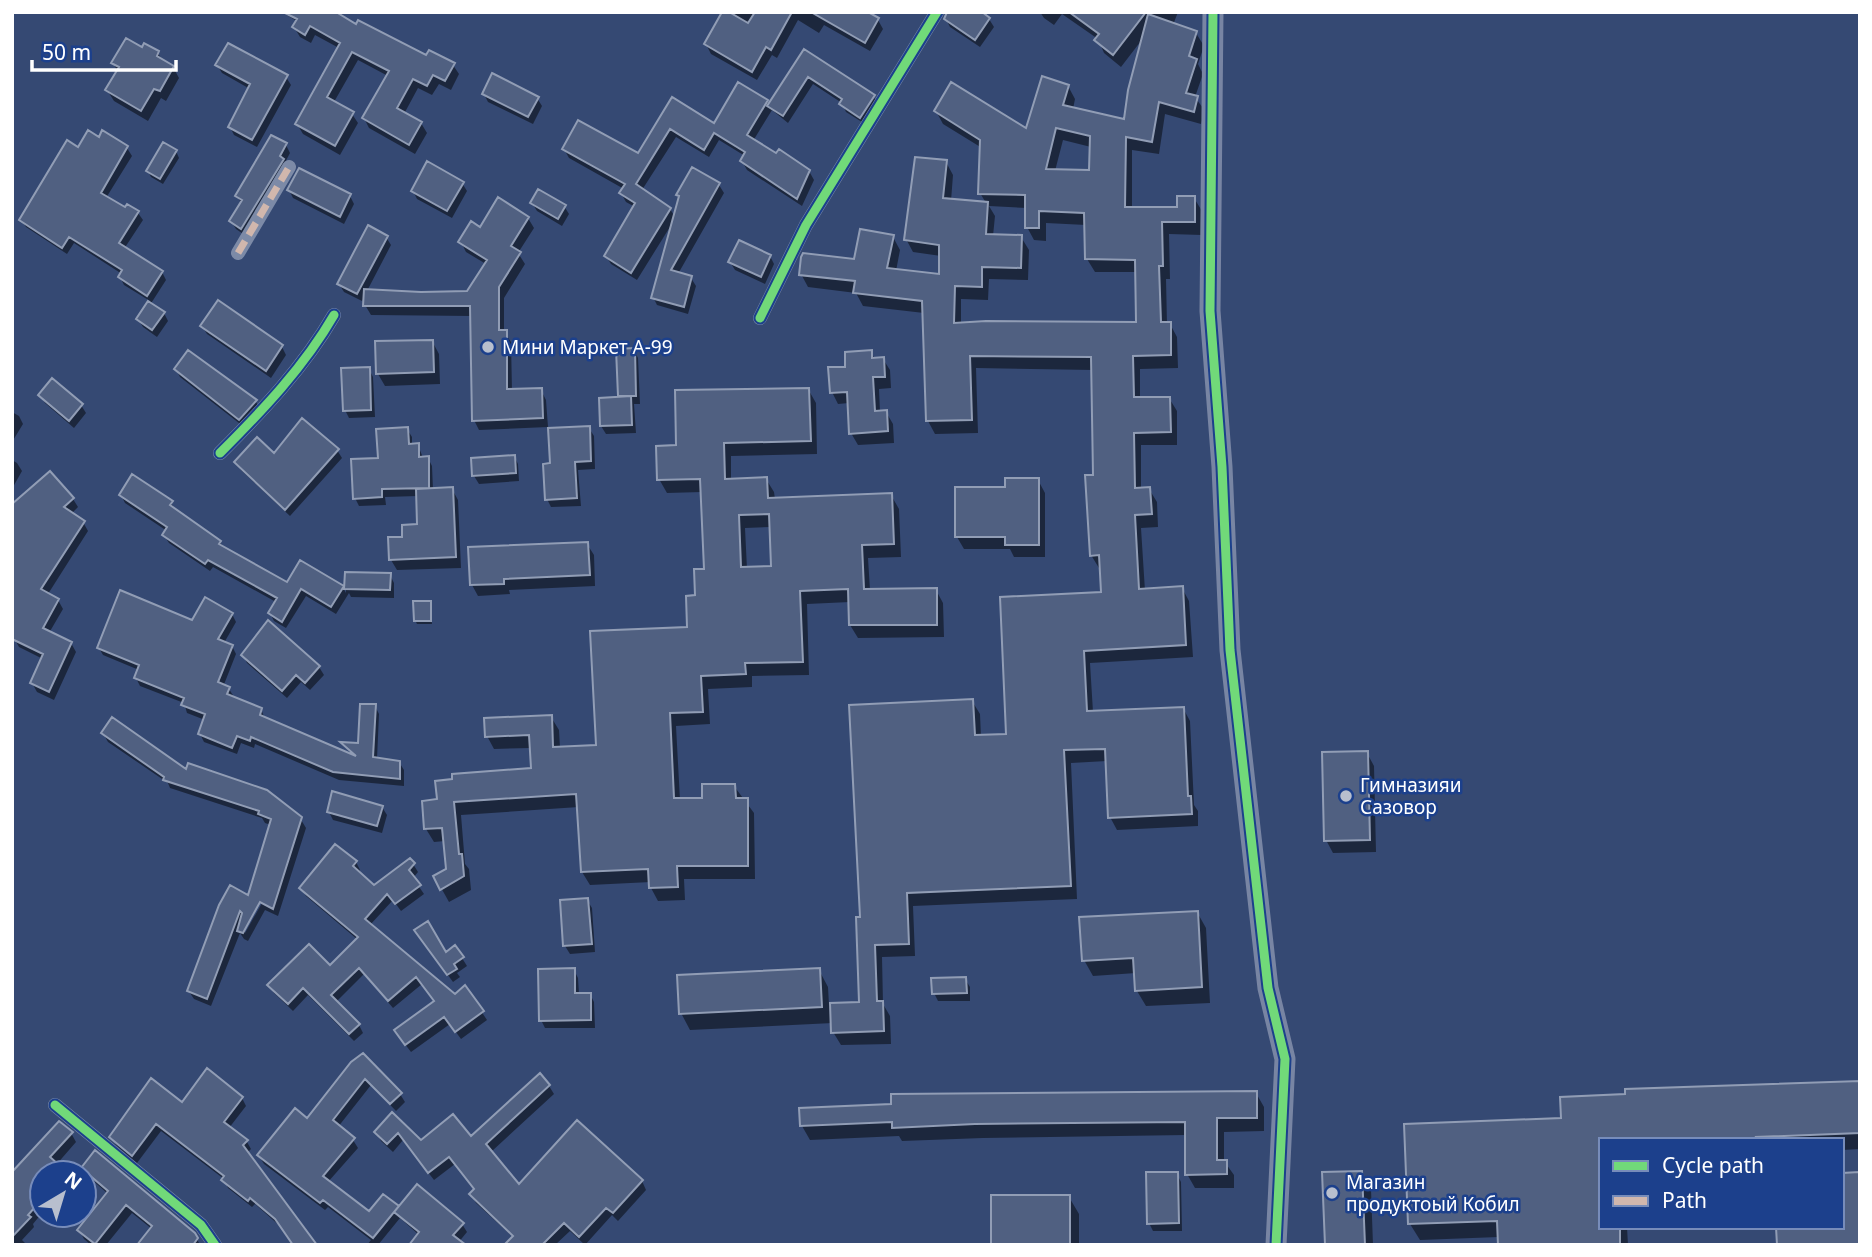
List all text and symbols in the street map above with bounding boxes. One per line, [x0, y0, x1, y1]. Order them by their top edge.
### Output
scale bar [32, 28, 175, 72]
text: 50 m [42, 38, 91, 66]
place label: Мини Маркет А-99 [502, 334, 673, 360]
marker: Мини Маркет А-99 [480, 339, 496, 355]
place label: Гимназияи Сазовор [1360, 772, 1462, 820]
marker: Гимназияи Сазовор [1338, 788, 1354, 804]
legend [1599, 1138, 1844, 1229]
text: Cycle path [1662, 1151, 1764, 1179]
north arrow [28, 1159, 98, 1229]
text: N [59, 1166, 88, 1196]
place label: Магазин продуктоый Кобил [1346, 1169, 1520, 1217]
marker: Магазин продуктоый Кобил [1324, 1185, 1340, 1201]
text: Path [1662, 1186, 1707, 1214]

